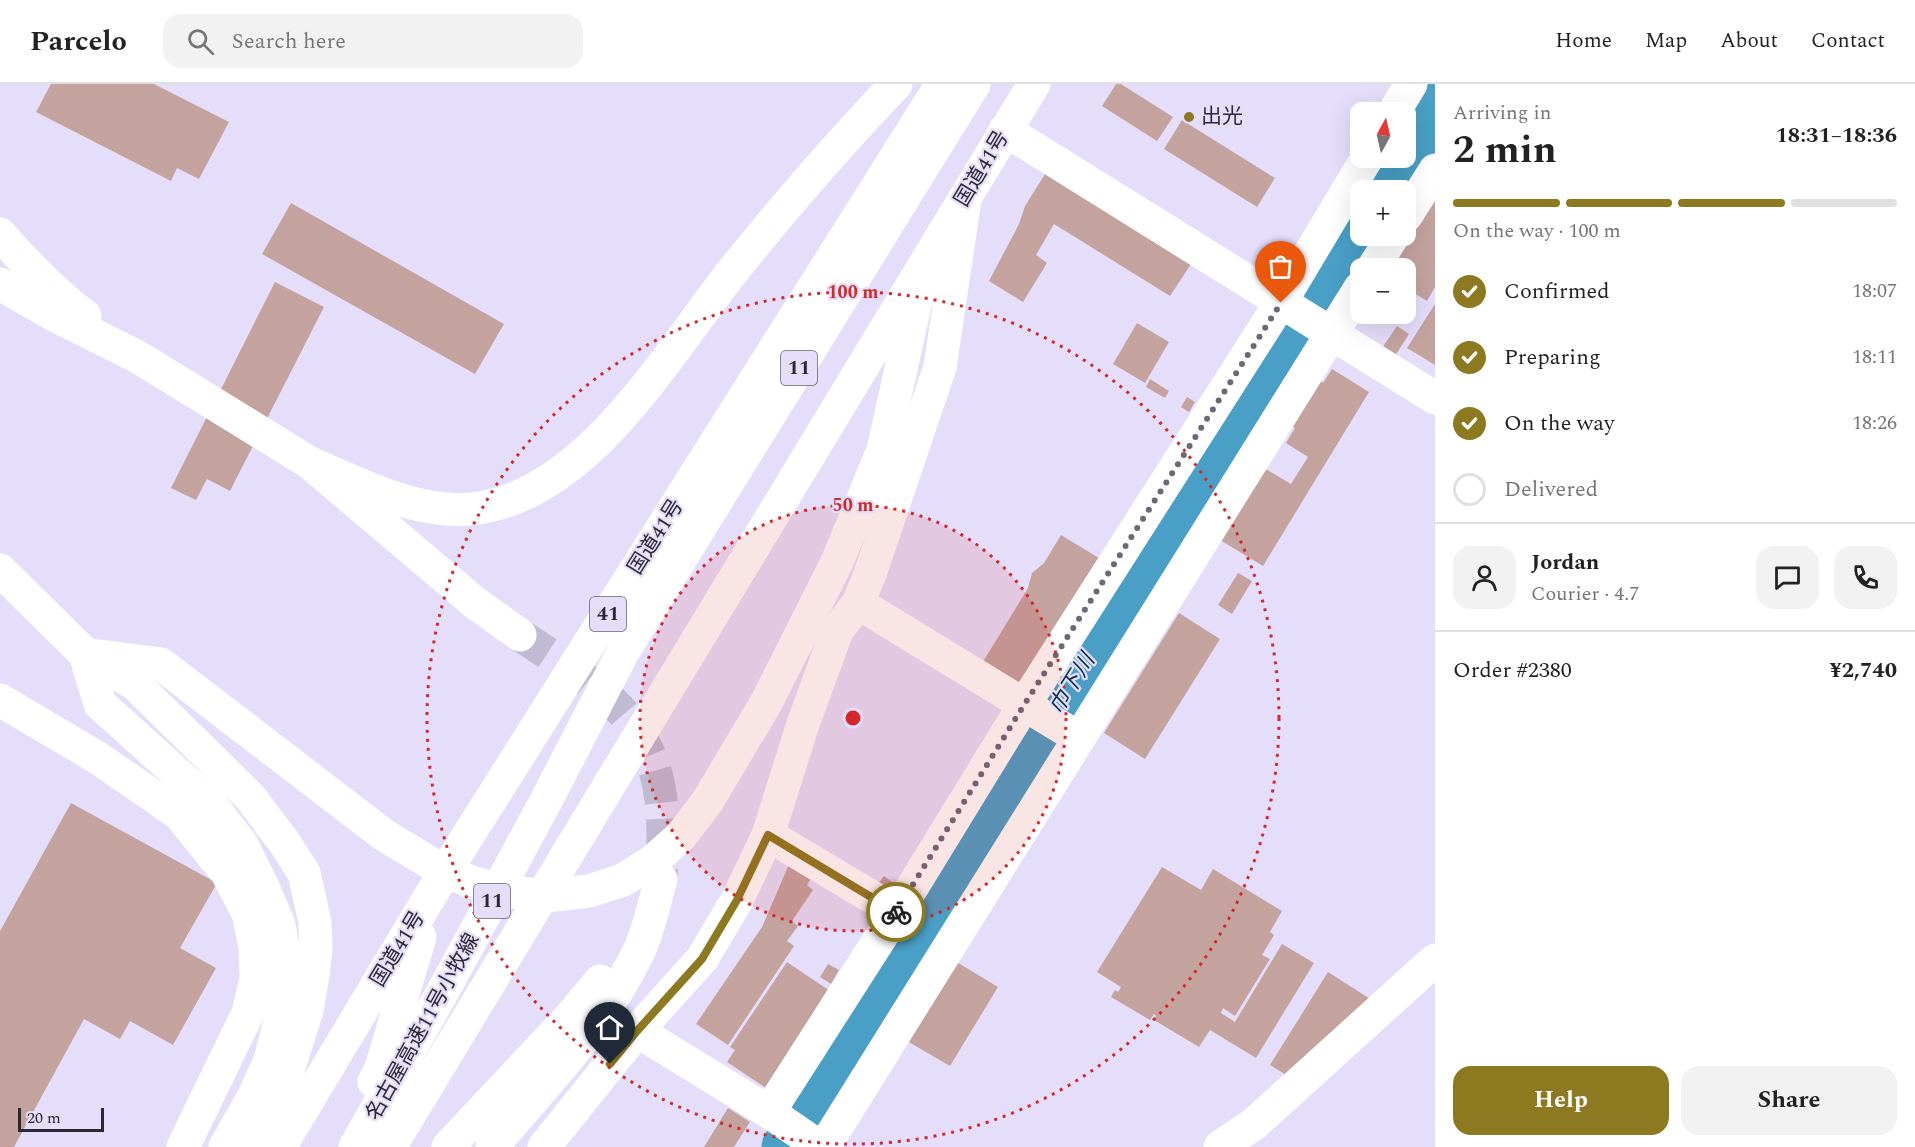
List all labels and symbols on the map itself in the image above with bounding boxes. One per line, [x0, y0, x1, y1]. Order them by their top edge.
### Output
place label: 出光 [1201, 101, 1243, 133]
north arrow [1350, 102, 1416, 168]
marker: 出光 [1182, 110, 1196, 124]
street label: 国道41号 [947, 125, 1017, 213]
pin [1255, 241, 1306, 303]
text: 100 m [827, 279, 879, 306]
road number: 11 [781, 351, 817, 385]
text: 50 m [833, 492, 873, 519]
street label: 国道41号 [620, 493, 692, 581]
road number: 41 [590, 597, 626, 631]
water label: 巾下川 [1041, 646, 1105, 721]
centre of rings [843, 708, 863, 728]
courier [866, 882, 926, 942]
road number: 11 [474, 884, 510, 918]
street label: 国道41号 [363, 905, 433, 993]
street label: 名古屋高速11号小牧線 [358, 927, 488, 1127]
pin [584, 1002, 635, 1064]
scale bar [18, 1105, 104, 1132]

